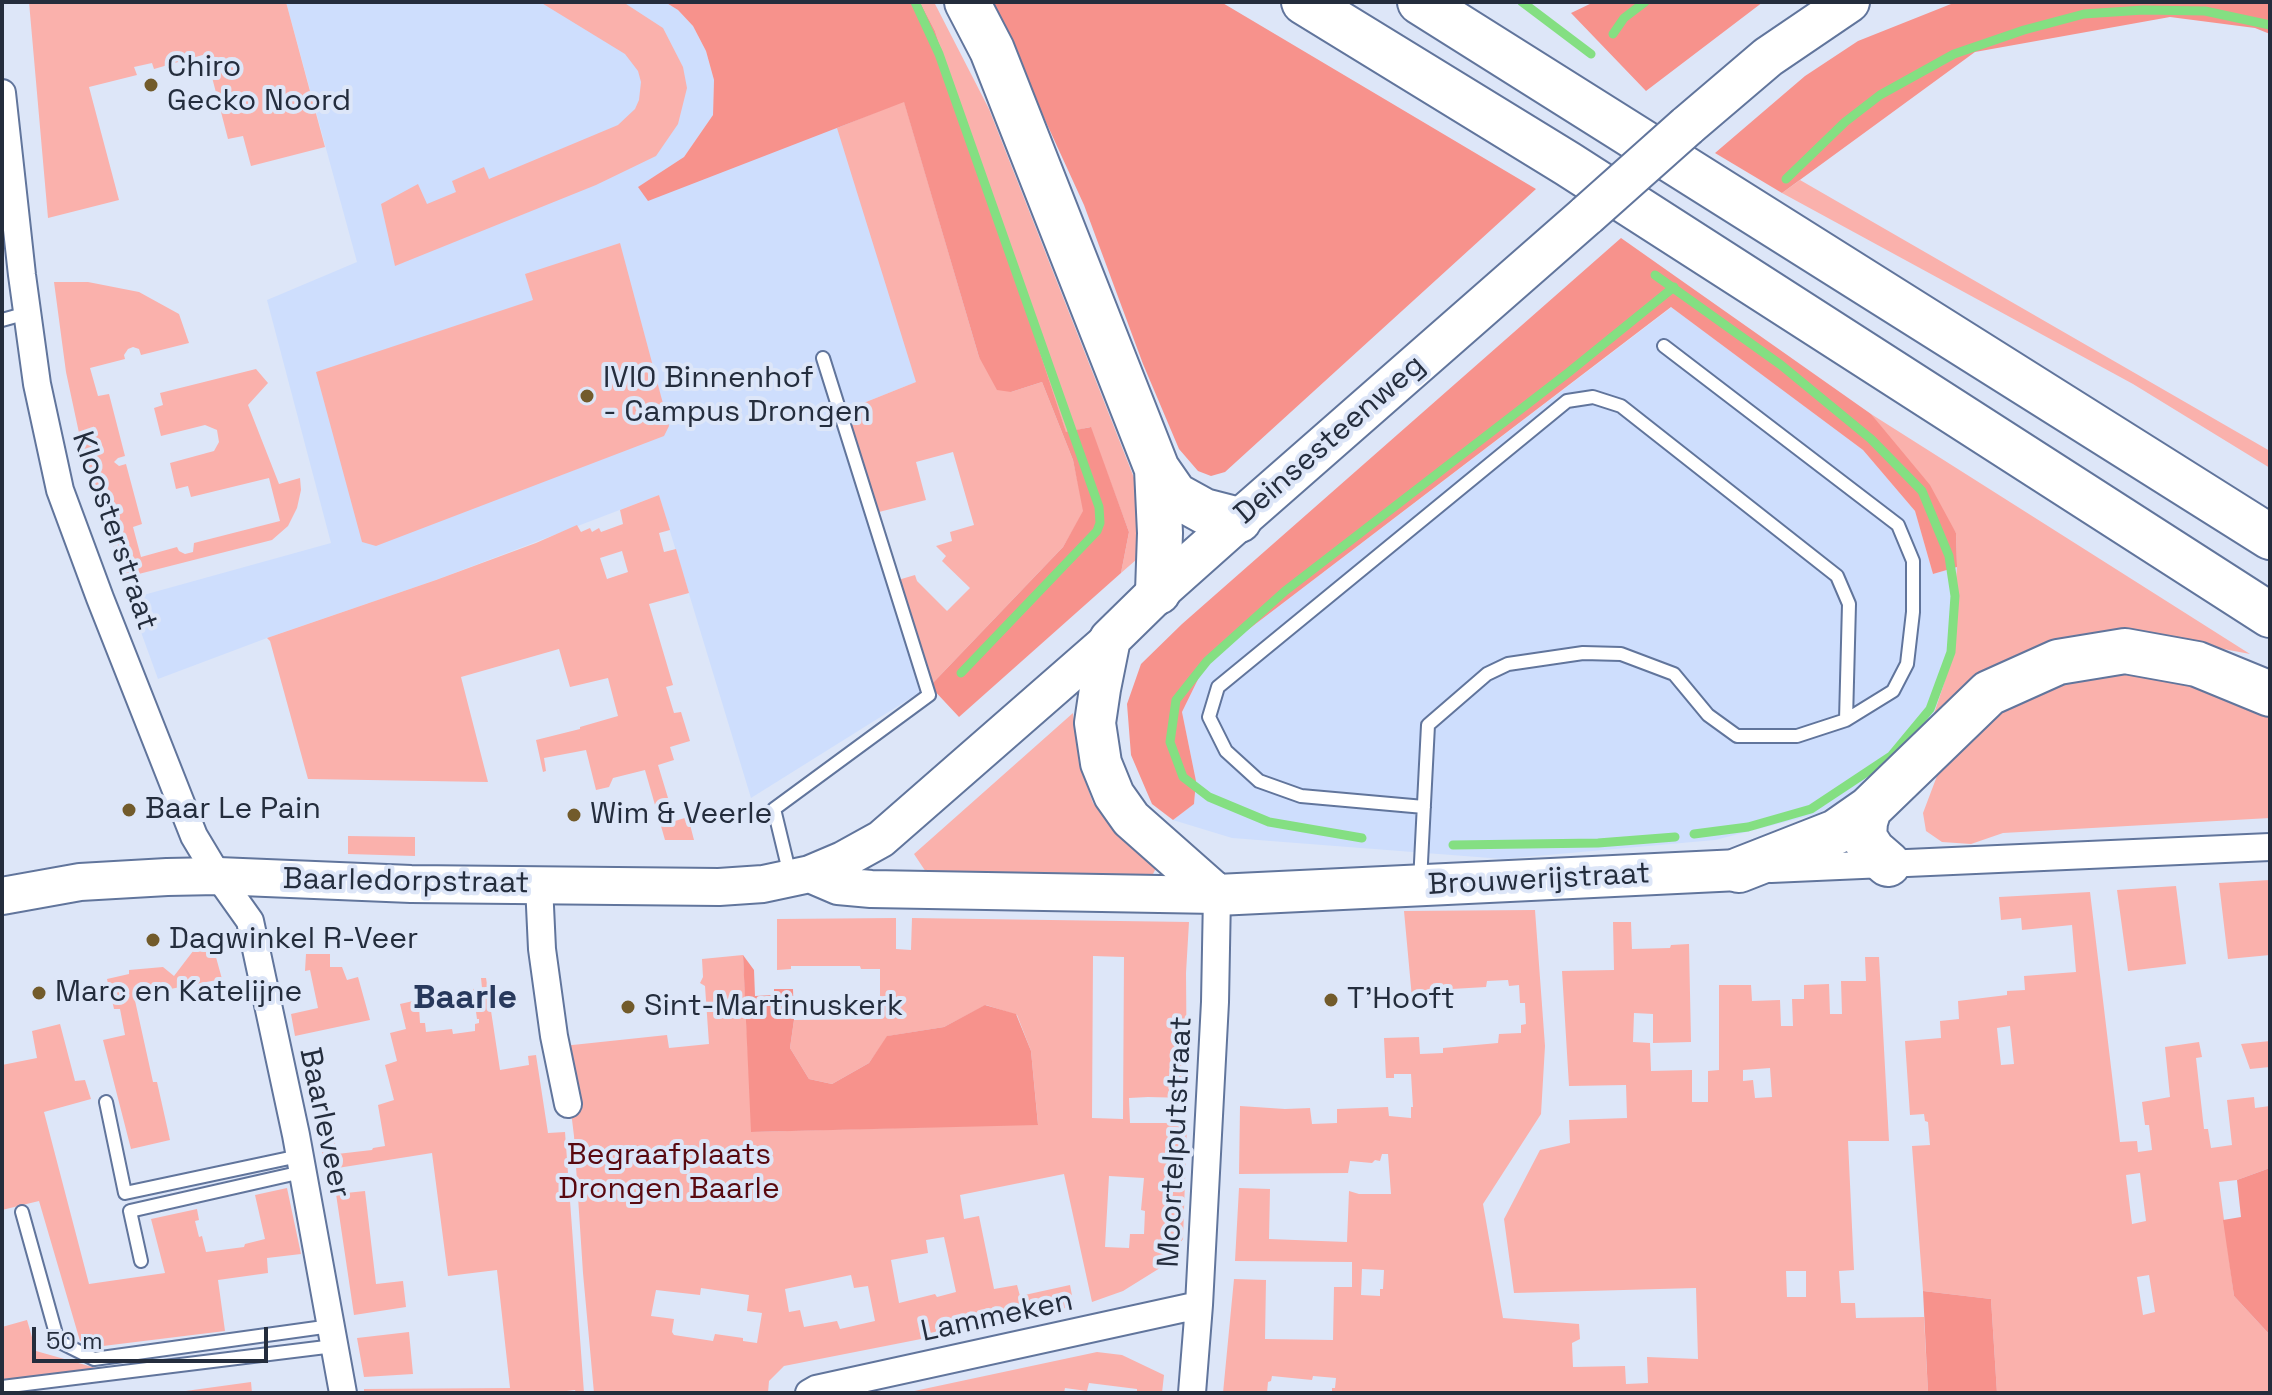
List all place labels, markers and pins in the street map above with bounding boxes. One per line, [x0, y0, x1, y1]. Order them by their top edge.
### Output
place label: Chiro Gecko Noord [167, 50, 351, 120]
marker: Chiro Gecko Noord [142, 76, 160, 94]
place label: IVIO Binnenhof - Campus Drongen [603, 361, 871, 432]
marker: IVIO Binnenhof - Campus Drongen [578, 387, 596, 405]
place label: Baar Le Pain [145, 792, 321, 828]
place label: Wim & Veerle [590, 797, 772, 833]
marker: Baar Le Pain [120, 801, 138, 819]
marker: Wim & Veerle [565, 806, 583, 824]
place label: Dagwinkel R-Veer [169, 922, 418, 958]
marker: Dagwinkel R-Veer [144, 931, 162, 949]
place label: Marc en Katelijne [55, 975, 302, 1011]
place label: T'Hooft [1347, 982, 1455, 1018]
marker: Marc en Katelijne [30, 984, 48, 1002]
place label: Sint-Martinuskerk [644, 989, 903, 1025]
marker: T'Hooft [1322, 991, 1340, 1009]
marker: Sint-Martinuskerk [619, 998, 637, 1016]

